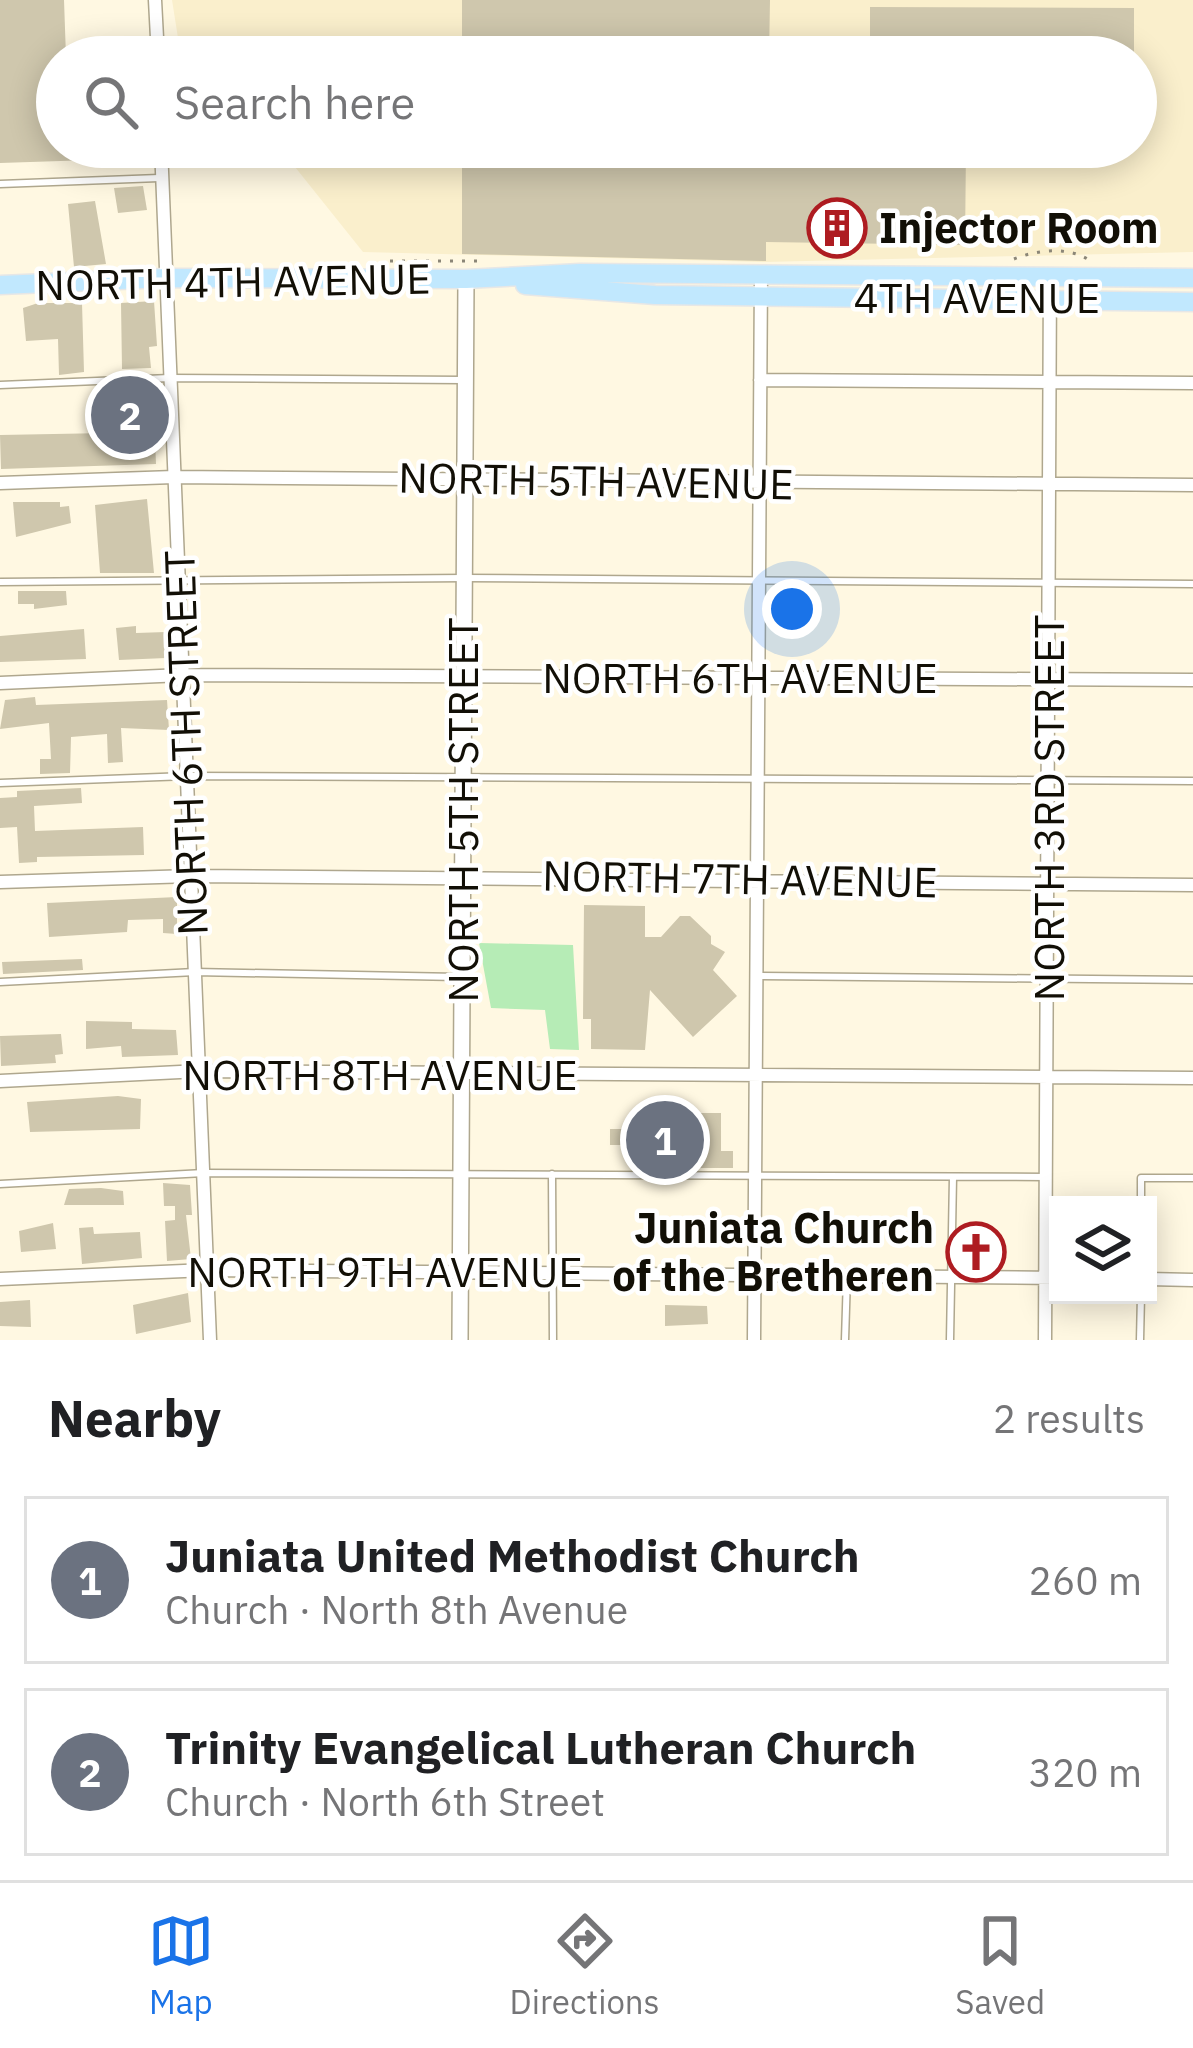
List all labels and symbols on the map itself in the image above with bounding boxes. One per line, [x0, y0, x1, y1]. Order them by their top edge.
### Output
building icon: Injector Room [806, 197, 868, 259]
place label: Injector Room [879, 200, 1159, 255]
street label: NORTH 4TH AVENUE [35, 251, 431, 312]
street label: 4TH AVENUE [854, 270, 1100, 325]
pin: 2 [91, 370, 169, 460]
street label: NORTH 5TH AVENUE [398, 450, 794, 511]
street label: NORTH 6TH STREET [151, 549, 220, 937]
your location [762, 579, 822, 639]
street label: NORTH 3RD STREET [1021, 615, 1076, 1001]
street label: NORTH 5TH STREET [435, 617, 490, 1003]
street label: NORTH 6TH AVENUE [542, 650, 938, 705]
street label: NORTH 7TH AVENUE [542, 848, 938, 909]
street label: NORTH 8TH AVENUE [182, 1047, 578, 1102]
pin: 1 [626, 1095, 704, 1185]
place label: Juniata Church of the Bretheren [612, 1200, 934, 1303]
church icon: Juniata Church of the Bretheren [945, 1221, 1007, 1283]
street label: NORTH 9TH AVENUE [187, 1244, 583, 1299]

